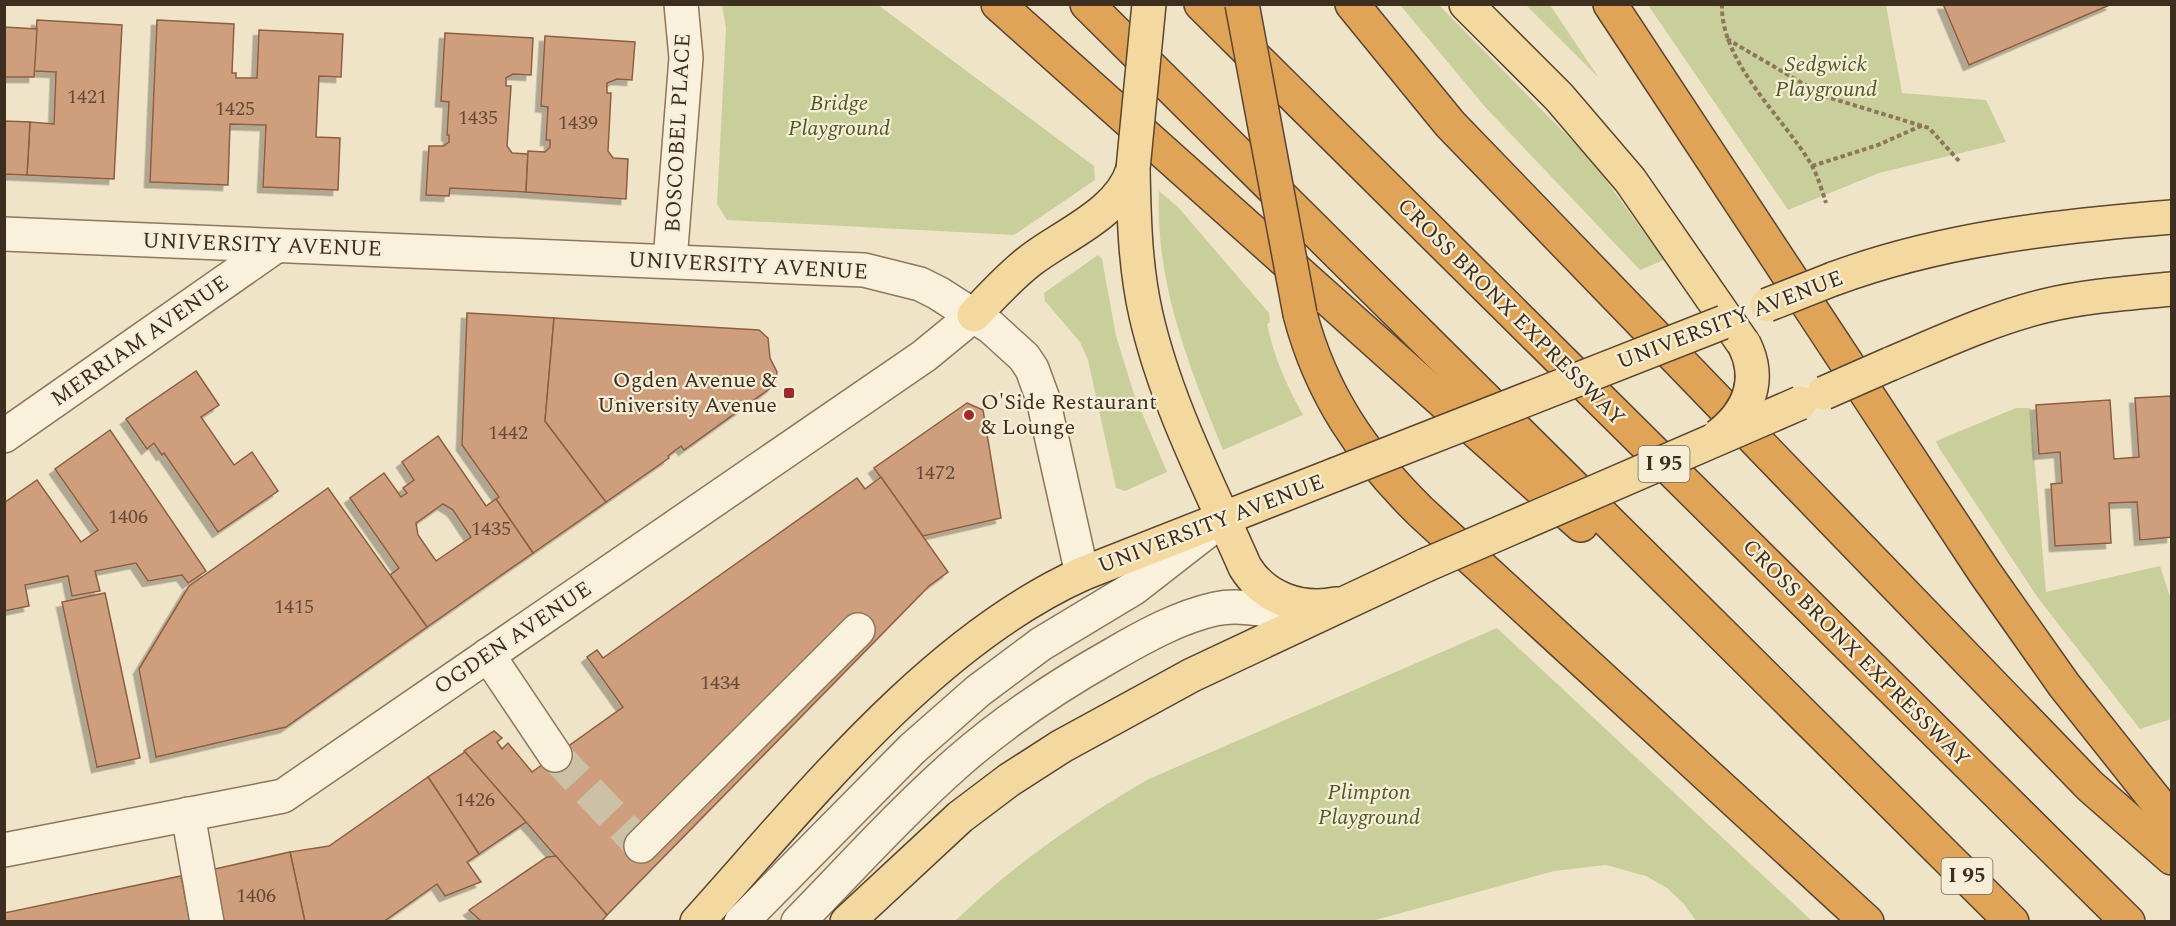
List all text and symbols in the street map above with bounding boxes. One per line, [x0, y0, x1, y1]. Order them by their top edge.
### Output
street label: BOSCOBEL PLACE [656, 33, 700, 233]
park label: Sedgwick Playground [1775, 48, 1877, 106]
house number: 1421 [67, 82, 107, 112]
park label: Bridge Playground [788, 87, 890, 145]
house number: 1425 [215, 94, 255, 124]
house number: 1435 [458, 103, 498, 133]
house number: 1439 [558, 108, 598, 138]
street label: CROSS BRONX EXPRESSWAY [1389, 190, 1633, 434]
street label: UNIVERSITY AVENUE [142, 224, 382, 266]
street label: UNIVERSITY AVENUE [627, 243, 869, 289]
street label: UNIVERSITY AVENUE [1612, 262, 1848, 378]
street label: MERRIAM AVENUE [44, 267, 236, 415]
place label: Ogden Avenue & University Avenue [597, 364, 778, 422]
marker: Ogden Avenue & University Avenue [782, 386, 796, 400]
place label: O'Side Restaurant & Lounge [981, 386, 1157, 444]
marker: O'Side Restaurant & Lounge [962, 408, 976, 422]
house number: 1442 [488, 418, 528, 448]
road number: I 95 [1638, 446, 1690, 482]
house number: 1472 [915, 458, 955, 488]
street label: UNIVERSITY AVENUE [1093, 466, 1329, 582]
house number: 1406 [108, 502, 148, 532]
house number: 1435 [471, 514, 511, 544]
street label: CROSS BRONX EXPRESSWAY [1734, 531, 1978, 775]
street label: OGDEN AVENUE [428, 573, 598, 703]
house number: 1415 [274, 592, 314, 622]
house number: 1434 [700, 668, 740, 698]
park label: Plimpton Playground [1318, 776, 1420, 834]
house number: 1426 [455, 785, 495, 815]
road number: I 95 [1942, 858, 1992, 894]
house number: 1406 [236, 881, 276, 911]

